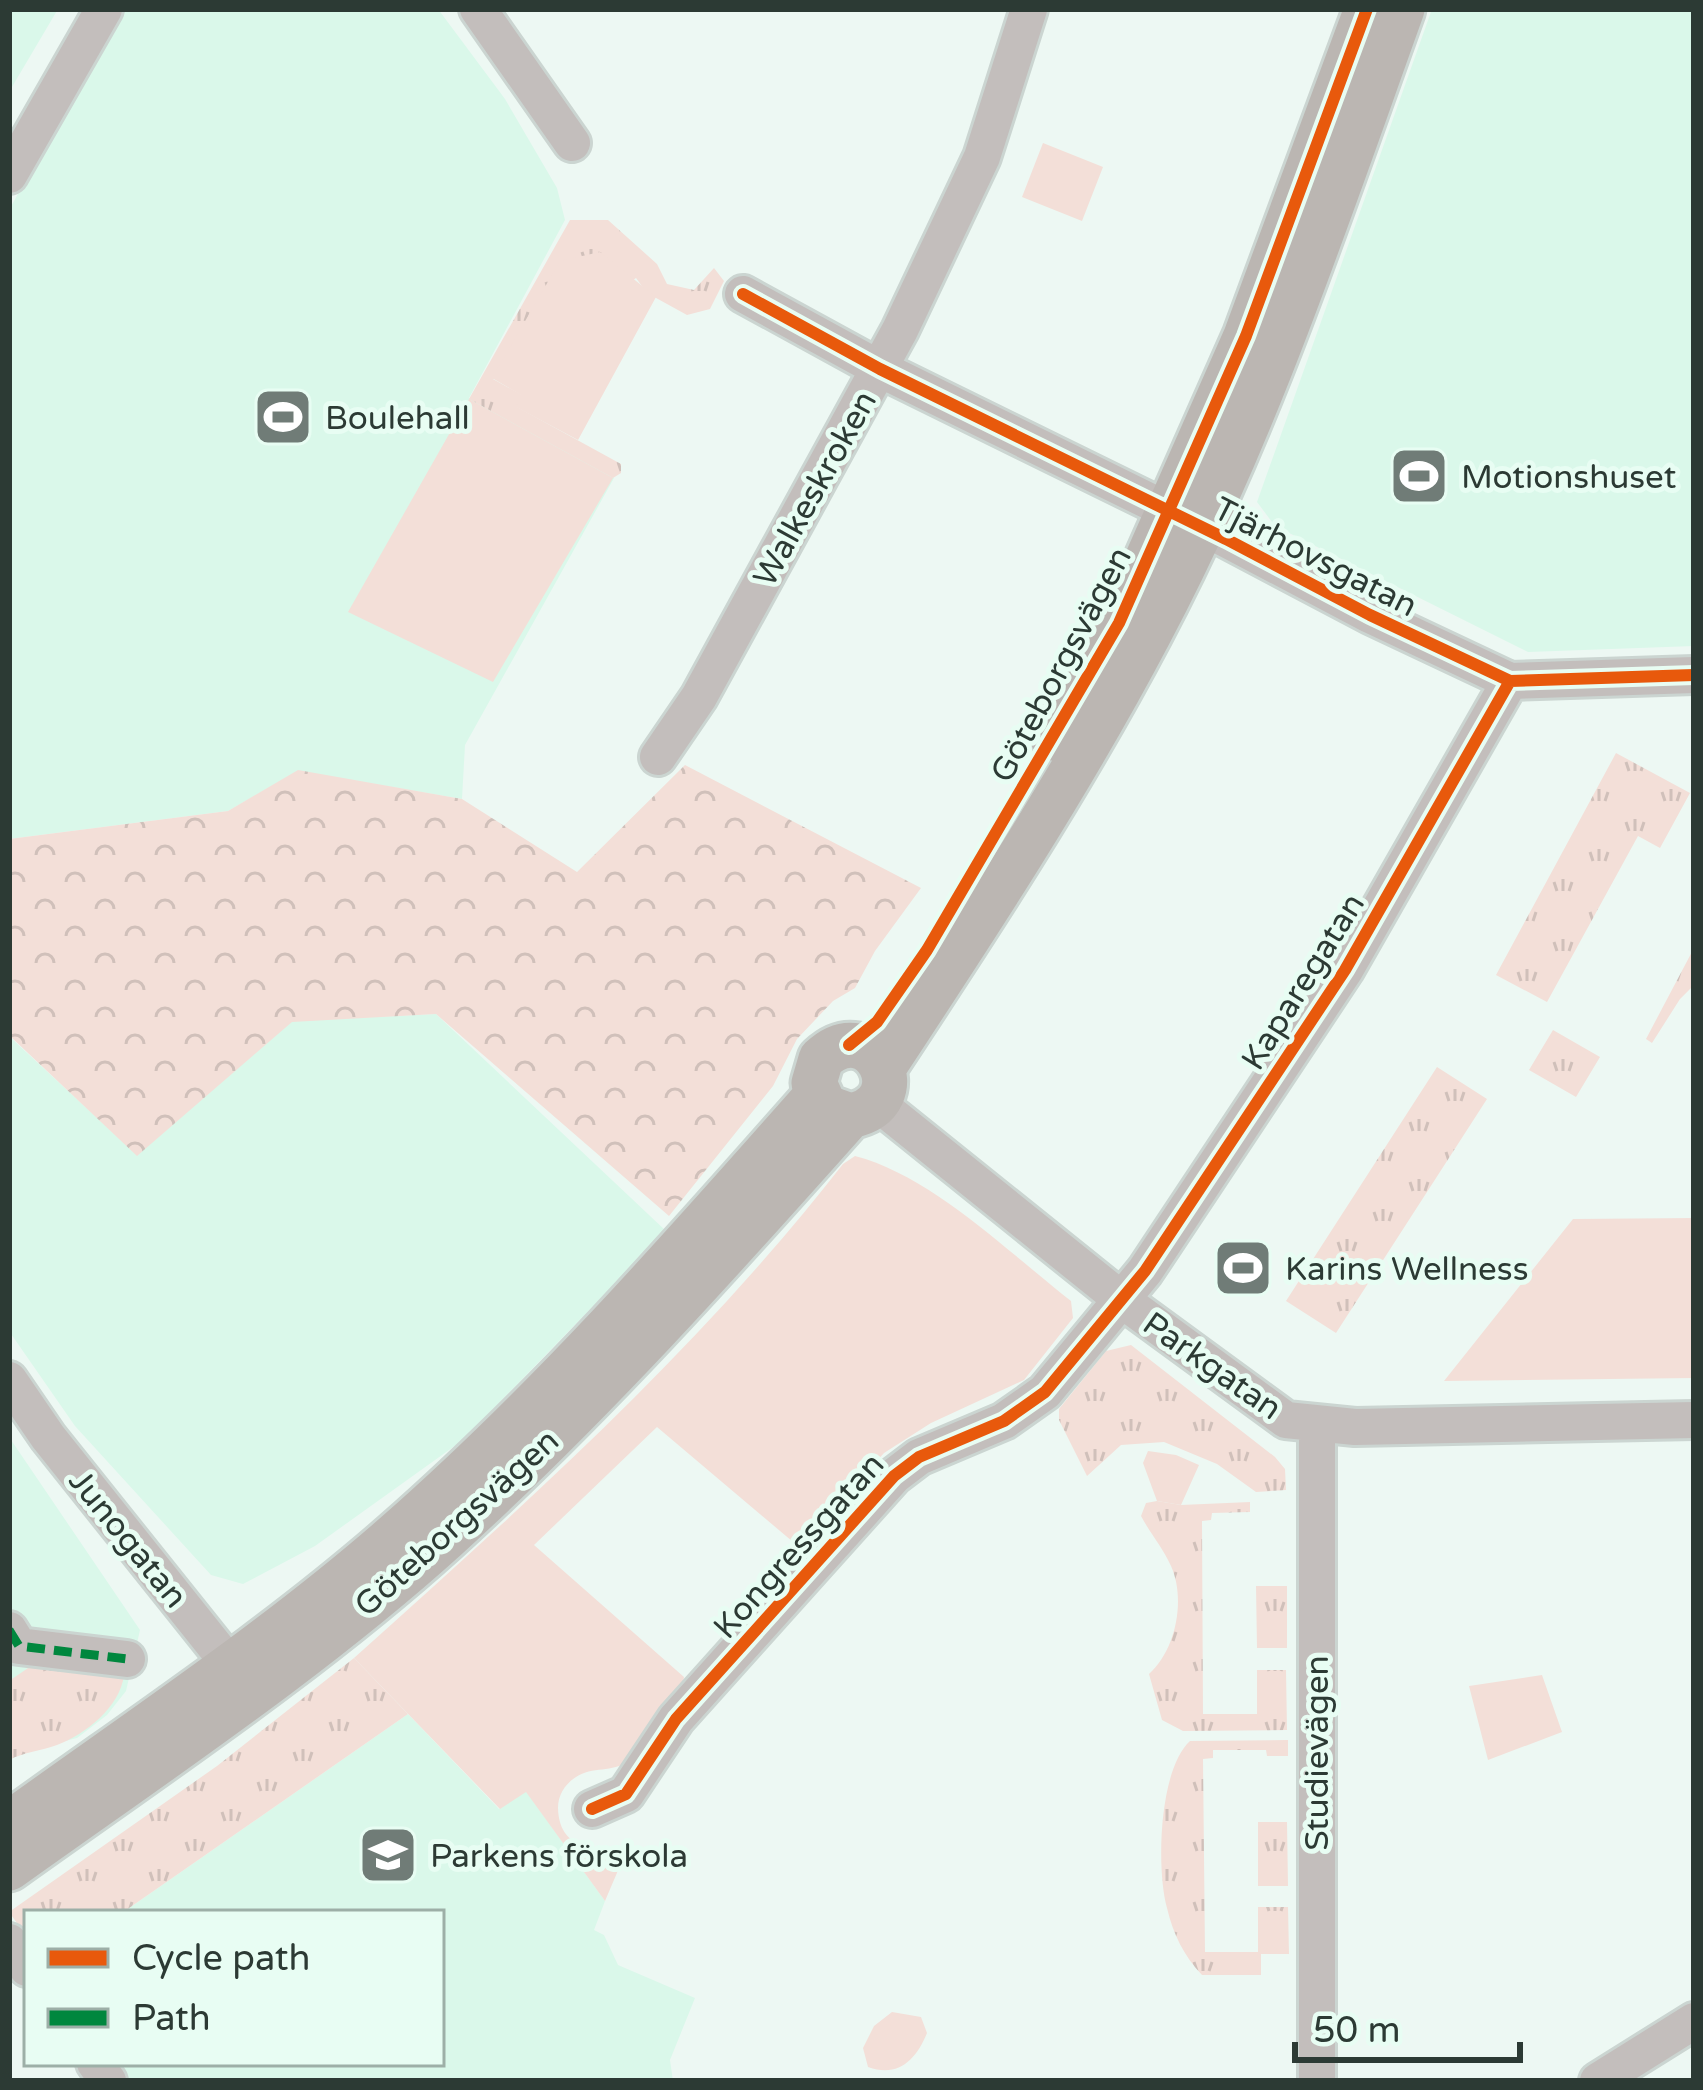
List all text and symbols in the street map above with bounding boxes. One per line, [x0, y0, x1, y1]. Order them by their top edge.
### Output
street label: Walkeskroken [745, 384, 885, 593]
sports icon: Boulehall [252, 386, 314, 448]
place label: Boulehall [325, 399, 470, 438]
sports icon: Motionshuset [1388, 445, 1450, 507]
place label: Motionshuset [1461, 458, 1676, 497]
street label: Tjärhovsgatan [1207, 489, 1423, 625]
street label: Göteborgsvägen [983, 540, 1140, 789]
street label: Kaparegatan [1233, 886, 1373, 1077]
sports icon: Karins Wellness [1212, 1237, 1274, 1299]
place label: Karins Wellness [1285, 1250, 1528, 1289]
street label: Parkgatan [1135, 1304, 1289, 1428]
street label: Göteborgsvägen [347, 1421, 567, 1625]
street label: Kongressgatan [706, 1445, 893, 1647]
street label: Junogatan [60, 1462, 195, 1616]
street label: Studievägen [1298, 1655, 1337, 1851]
school or university icon: Parkens förskola [357, 1824, 419, 1886]
place label: Parkens förskola [430, 1837, 688, 1876]
legend [24, 1910, 444, 2066]
text: Cycle path [132, 1937, 310, 1980]
scale bar [1295, 1988, 1520, 2062]
text: Path [132, 1997, 211, 2040]
text: 50 m [1313, 2009, 1401, 2052]

